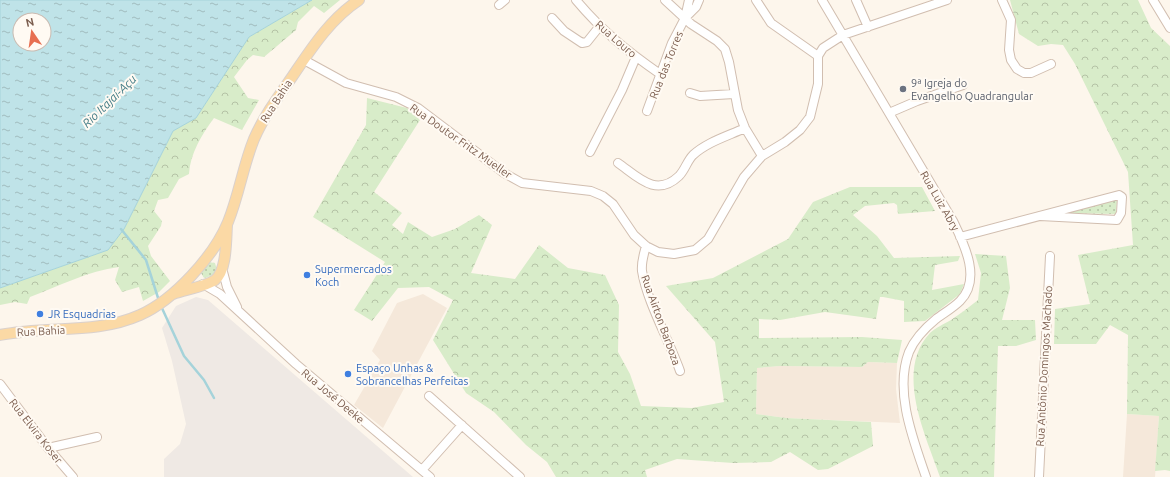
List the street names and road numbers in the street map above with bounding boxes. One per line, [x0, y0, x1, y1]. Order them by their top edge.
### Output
street label: Rua Louro [593, 18, 639, 60]
street label: Rua das Torres [647, 29, 685, 101]
street label: Rua Bahia [258, 77, 294, 125]
street label: Rua Doutor Fritz Mueller [408, 101, 515, 181]
street label: Rua Luiz Abry [918, 169, 962, 233]
street label: Rua Airton Barboza [639, 273, 683, 367]
street label: Rua Antônio Domingos Machado [1034, 285, 1054, 447]
street label: Rua Bahia [16, 324, 66, 338]
street label: Rua José Deeke [299, 366, 367, 426]
street label: Rua Elvira Koser [7, 396, 65, 466]

